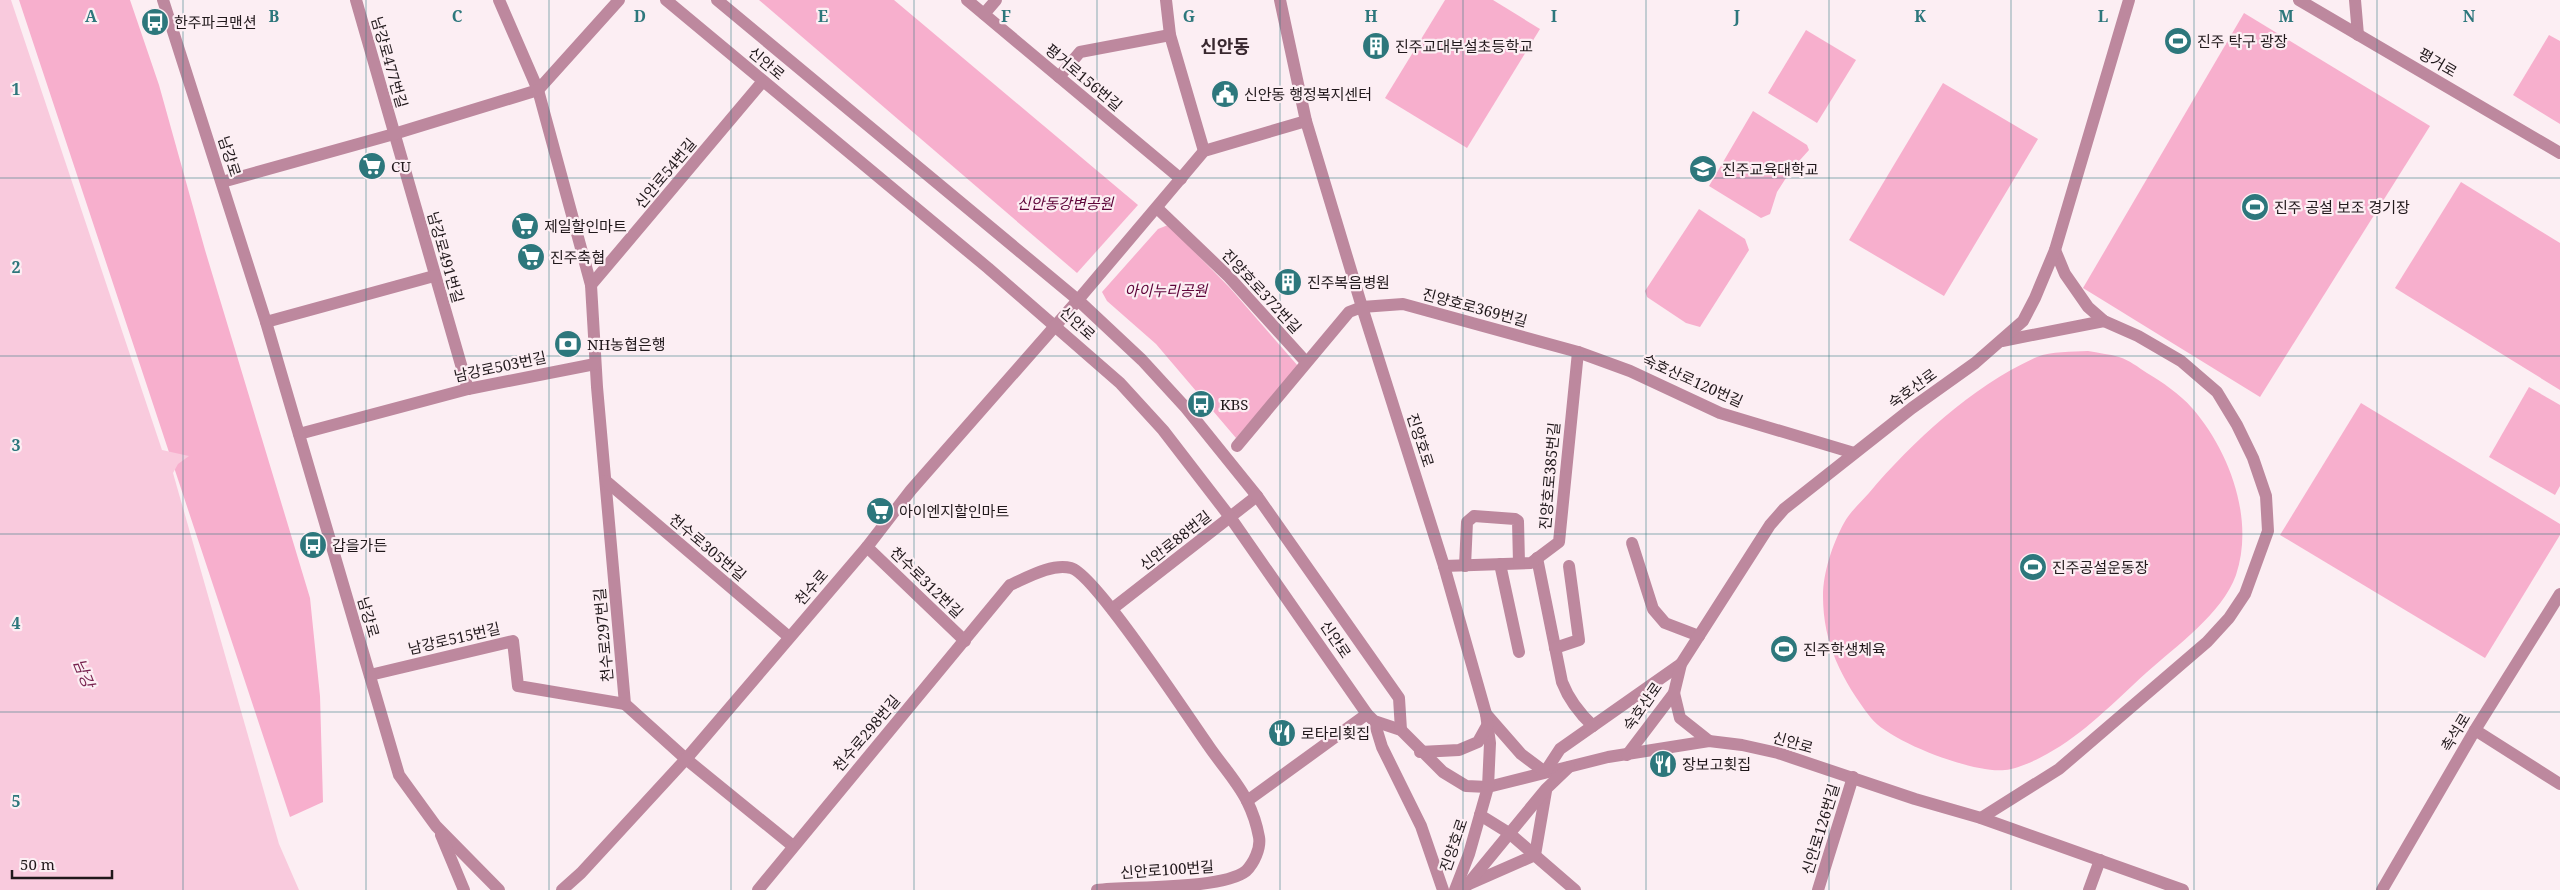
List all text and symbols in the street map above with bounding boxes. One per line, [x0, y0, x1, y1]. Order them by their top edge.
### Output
text: A [85, 5, 98, 27]
text: B [269, 5, 280, 27]
text: C [452, 5, 463, 27]
text: D [634, 5, 646, 27]
text: E [818, 5, 828, 27]
text: F [1001, 5, 1011, 27]
text: G [1183, 5, 1195, 27]
text: H [1364, 5, 1378, 27]
text: I [1551, 5, 1557, 27]
text: J [1733, 5, 1741, 27]
text: K [1914, 5, 1926, 27]
text: L [2098, 5, 2108, 27]
text: M [2278, 5, 2294, 27]
text: N [2463, 5, 2476, 27]
bus stop icon: 한주파크맨션 [140, 7, 170, 37]
place label: 한주파크맨션 [174, 12, 257, 32]
street label: 남강로477번길 [367, 14, 413, 110]
sports icon: 진주 탁구 광장 [2163, 26, 2193, 56]
building icon: 진주교대부설초등학교 [1361, 31, 1391, 61]
place label: 진주 탁구 광장 [2197, 31, 2288, 51]
district label: 신안동 [1200, 34, 1250, 58]
place label: 진주교대부설초등학교 [1395, 36, 1533, 56]
street label: 평거로156번길 [1042, 39, 1126, 115]
street label: 신안로 [745, 42, 789, 84]
street label: 평거로 [2415, 43, 2461, 81]
text: 1 [11, 78, 21, 100]
public building icon: 신안동 행정복지센터 [1210, 79, 1240, 109]
place label: 신안동 행정복지센터 [1244, 84, 1372, 104]
street label: 남강로 [214, 133, 246, 179]
street label: 신안로54번길 [630, 134, 700, 212]
supermarket icon: CU [357, 151, 387, 181]
school or university icon: 진주교육대학교 [1688, 154, 1718, 184]
place label: CU [391, 156, 411, 176]
place label: 진주교육대학교 [1722, 159, 1819, 179]
sports icon: 진주 공설 보조 경기장 [2240, 192, 2270, 222]
park label: 신안동강변공원 [1017, 193, 1114, 213]
place label: 진주 공설 보조 경기장 [2274, 197, 2410, 217]
street label: 남강로491번길 [423, 209, 469, 305]
supermarket icon: 제일할인마트 [510, 211, 540, 241]
place label: 제일할인마트 [544, 216, 627, 236]
supermarket icon: 진주축협 [516, 242, 546, 272]
street label: 진양호로372번길 [1218, 245, 1306, 337]
place label: 진주축협 [550, 247, 605, 267]
text: 2 [11, 256, 21, 278]
building icon: 진주복음병원 [1273, 267, 1303, 297]
place label: 진주복음병원 [1307, 272, 1390, 292]
park label: 아이누리공원 [1125, 280, 1209, 300]
street label: 진양호로369번길 [1420, 283, 1530, 331]
street label: 신안로 [1056, 302, 1100, 344]
bank icon: NH농협은행 [553, 329, 583, 359]
place label: NH농협은행 [587, 334, 666, 354]
street label: 남강로503번길 [452, 346, 548, 386]
street label: 숙호산로120번길 [1640, 349, 1746, 411]
street label: 숙호산로 [1884, 364, 1940, 412]
bus stop icon: KBS [1186, 389, 1216, 419]
place label: KBS [1220, 394, 1248, 414]
street label: 진양호로 [1403, 411, 1439, 469]
street label: 진양호로385번길 [1534, 421, 1564, 531]
text: 3 [11, 434, 21, 456]
supermarket icon: 아이엔지할인마트 [865, 496, 895, 526]
place label: 아이엔지할인마트 [899, 501, 1010, 521]
street label: 신안로88번길 [1135, 506, 1215, 574]
street label: 천수로305번길 [666, 509, 750, 585]
bus stop icon: 갑을가든 [298, 530, 328, 560]
place label: 갑을가든 [332, 535, 387, 555]
street label: 천수로312번길 [886, 542, 968, 622]
sports icon: 진주공설운동장 [2018, 552, 2048, 582]
place label: 진주공설운동장 [2052, 557, 2149, 577]
street label: 천수로 [790, 565, 832, 609]
street label: 천수로297번길 [589, 587, 617, 683]
street label: 남강로 [354, 594, 384, 640]
text: 4 [11, 612, 21, 634]
street label: 신안로 [1316, 616, 1356, 662]
street label: 남강로515번길 [406, 618, 502, 658]
sports icon: 진주학생체육 [1769, 634, 1799, 664]
place label: 진주학생체육 [1803, 639, 1886, 659]
water label: 남강 [68, 655, 101, 693]
street label: 숙호산로 [1618, 678, 1666, 734]
street label: 천수로298번길 [828, 691, 904, 775]
street label: 촉석로 [2436, 709, 2474, 755]
restaurant icon: 로타리횟집 [1267, 718, 1297, 748]
place label: 로타리횟집 [1301, 723, 1370, 743]
street label: 신안로 [1770, 727, 1816, 757]
restaurant icon: 장보고횟집 [1648, 749, 1678, 779]
place label: 장보고횟집 [1682, 754, 1751, 774]
street label: 신안로126번길 [1797, 781, 1843, 877]
text: 5 [11, 790, 21, 812]
street label: 진양호로 [1435, 816, 1471, 874]
scale bar [12, 848, 112, 880]
text: 50 m [20, 854, 55, 874]
street label: 신안로100번길 [1119, 856, 1215, 882]

